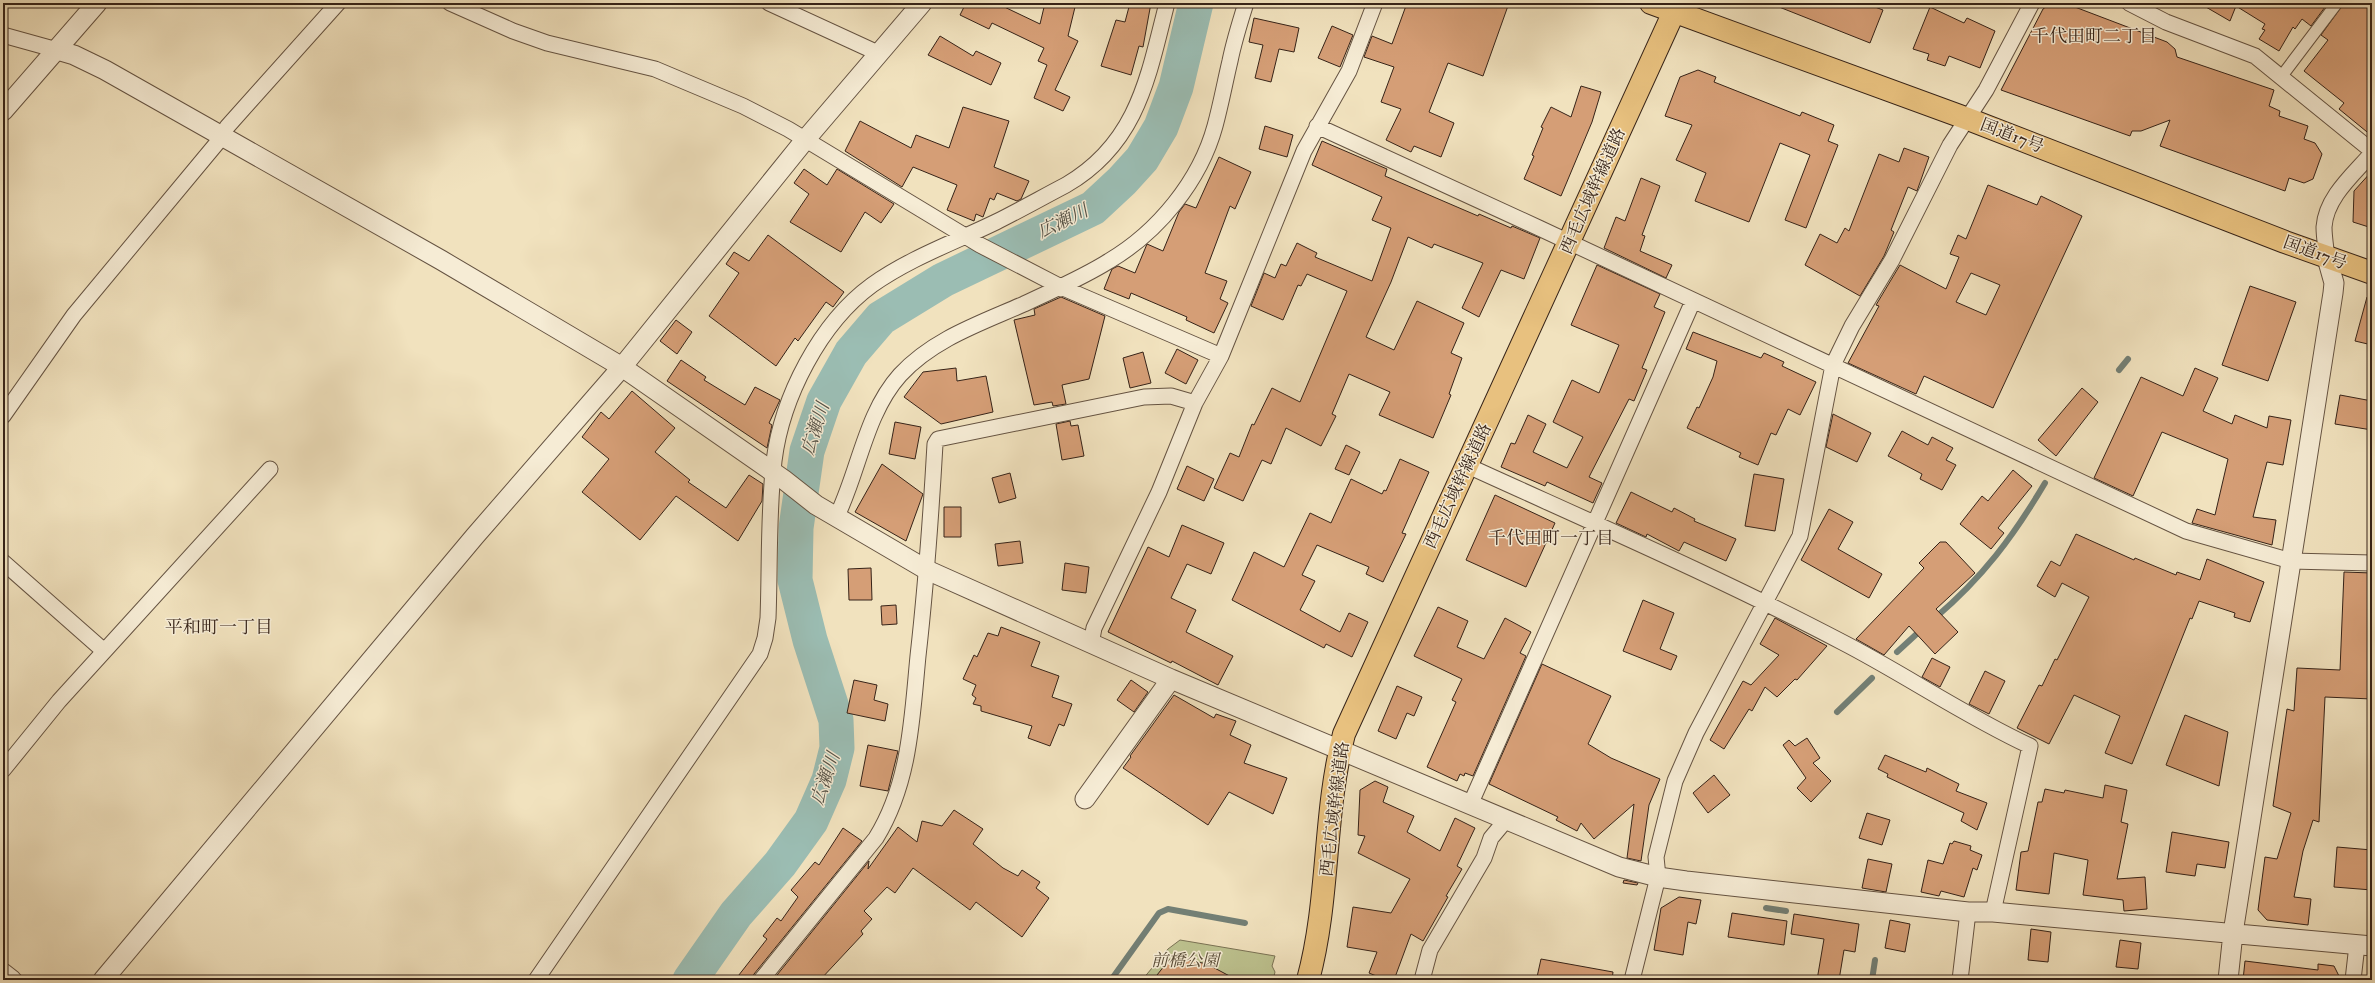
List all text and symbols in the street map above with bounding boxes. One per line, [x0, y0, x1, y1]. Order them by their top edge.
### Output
district label: 千代田町二丁目 [2031, 26, 2157, 48]
street label: 国道17号 [1977, 114, 2047, 158]
street label: 西毛広域幹線道路 [1555, 124, 1631, 258]
water label: 広瀬川 [1034, 199, 1094, 244]
street label: 国道17号 [2280, 231, 2350, 275]
water label: 広瀬川 [797, 398, 835, 458]
street label: 西毛広域幹線道路 [1419, 420, 1497, 552]
district label: 千代田町一丁目 [1488, 528, 1614, 550]
district label: 平和町一丁目 [165, 617, 273, 639]
street label: 西毛広域幹線道路 [1316, 740, 1354, 878]
water label: 広瀬川 [807, 748, 846, 808]
park label: 前橋公園 [1151, 950, 1222, 972]

